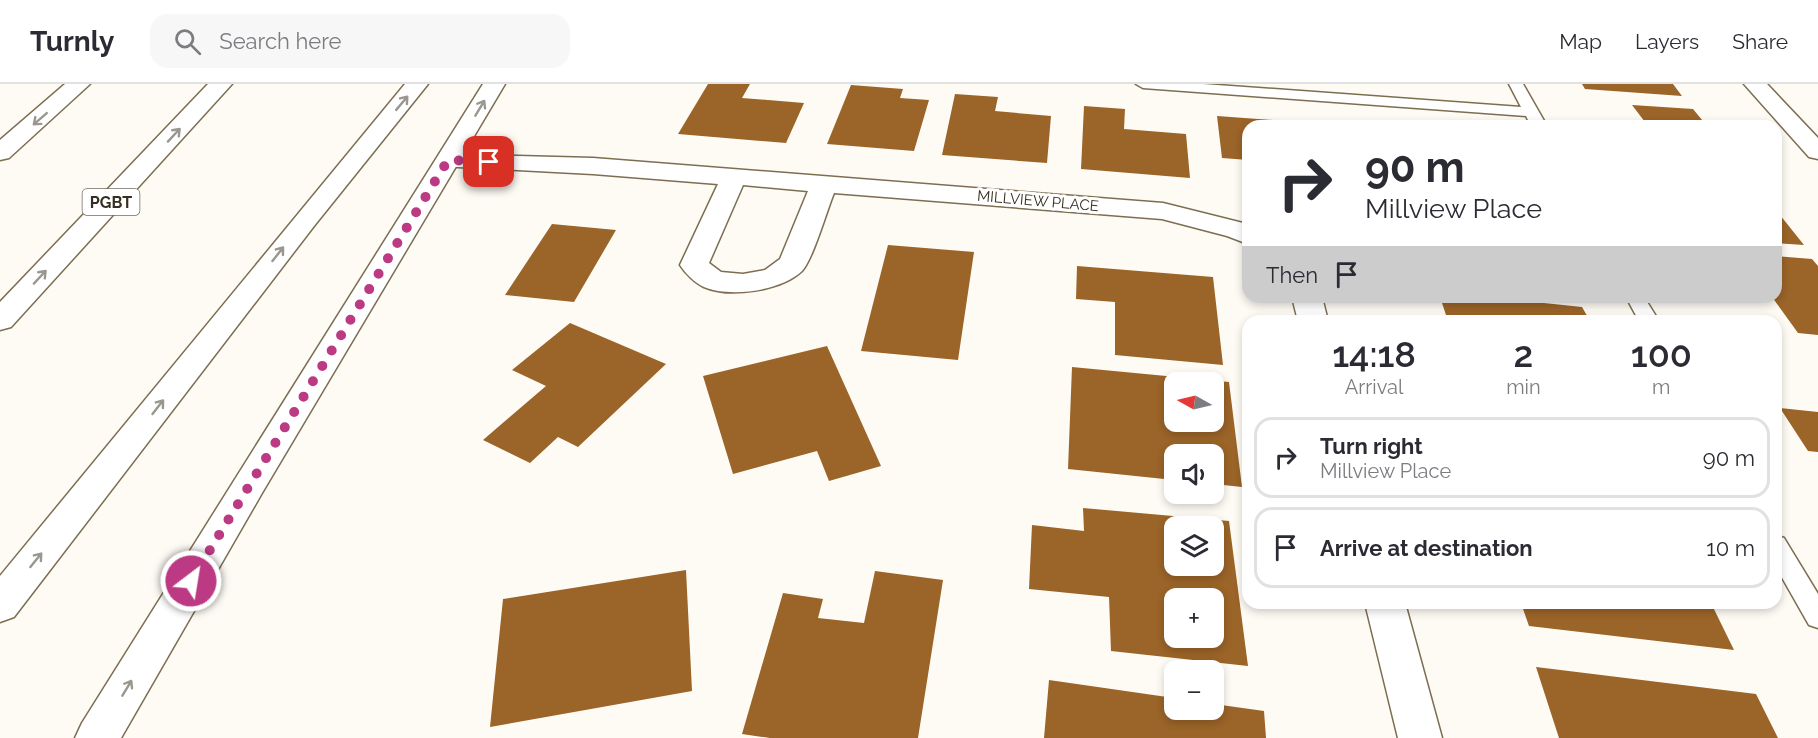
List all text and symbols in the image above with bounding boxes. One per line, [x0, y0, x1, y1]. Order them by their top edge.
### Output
search box [150, 14, 570, 68]
text: Turnly [30, 25, 114, 58]
icon: search [171, 25, 204, 58]
text: Search here [219, 28, 341, 54]
text: Map [1559, 29, 1602, 54]
text: Layers [1635, 29, 1699, 54]
text: Share [1732, 29, 1788, 54]
one-way arrow [395, 95, 408, 111]
one-way arrow [474, 100, 486, 117]
one-way arrow [32, 112, 47, 126]
one-way arrow [166, 128, 180, 143]
pin [463, 136, 514, 187]
text: 90 m [1365, 143, 1465, 192]
icon: right [1266, 144, 1344, 222]
icon: arrive [472, 145, 505, 178]
street label: MILLVIEW PLACE [976, 187, 1100, 215]
road number: PGBT [82, 189, 140, 215]
text: Millview Place [1365, 193, 1542, 224]
one-way arrow [272, 246, 285, 262]
icon: arrive [1330, 258, 1363, 291]
text: Then [1266, 262, 1318, 288]
one-way arrow [33, 270, 47, 285]
text: 14:18 [1332, 333, 1416, 375]
text: 2 [1513, 333, 1533, 375]
text: 100 [1631, 333, 1692, 375]
north arrow [1164, 372, 1224, 432]
map controls [1164, 372, 1224, 720]
text: Arrival [1345, 375, 1403, 399]
text: min [1506, 375, 1541, 399]
text: m [1652, 375, 1670, 399]
one-way arrow [151, 399, 164, 415]
text: Turn right [1320, 433, 1423, 459]
icon: right [1269, 441, 1302, 474]
button: sound [1164, 444, 1224, 504]
text: 90 m [1703, 445, 1755, 471]
text: Millview Place [1320, 459, 1451, 483]
button: layers [1164, 516, 1224, 576]
icon: arrive [1269, 531, 1302, 564]
text: Arrive at destination [1320, 535, 1533, 561]
text: 10 m [1706, 535, 1755, 561]
position arrow [159, 549, 223, 613]
one-way arrow [30, 552, 43, 568]
button: + [1164, 588, 1224, 648]
button: − [1164, 660, 1224, 720]
one-way arrow [122, 680, 134, 697]

